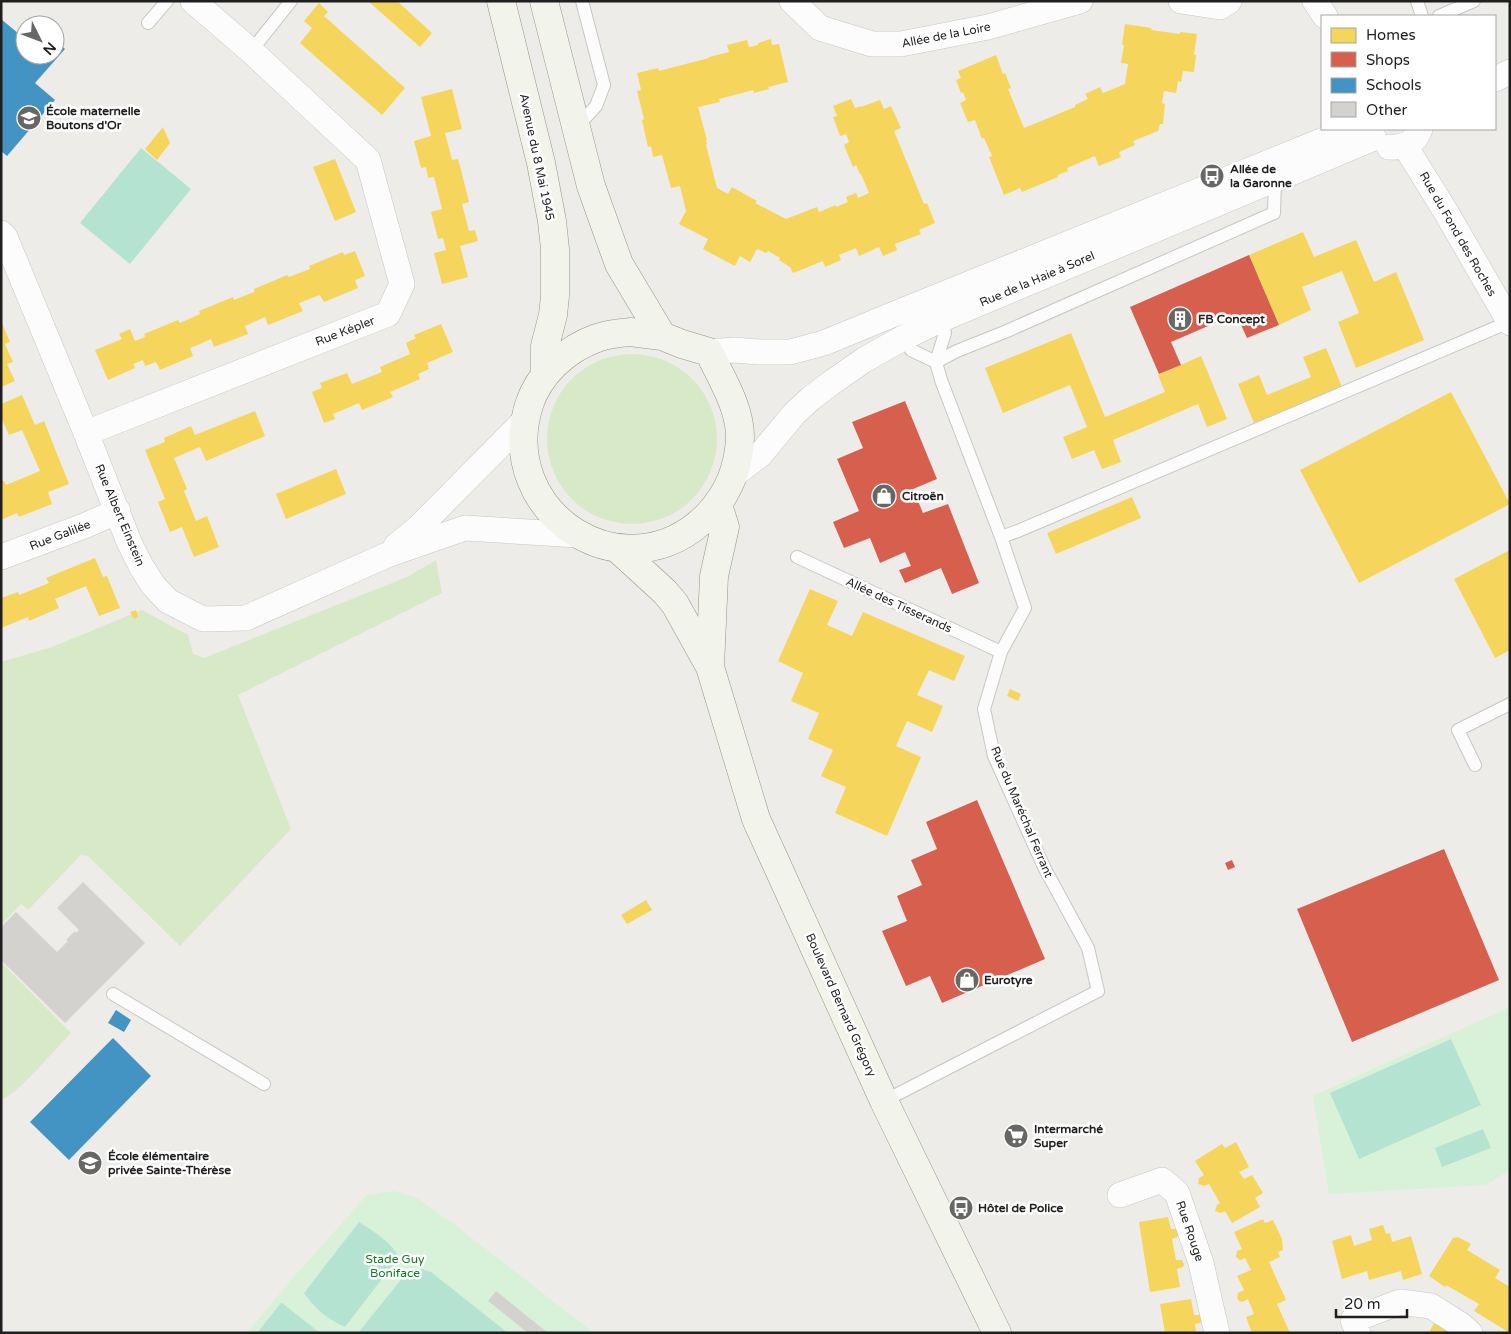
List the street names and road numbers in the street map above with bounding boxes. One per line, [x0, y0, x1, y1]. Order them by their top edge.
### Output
street label: Allée de la Loire [900, 19, 992, 50]
street label: Avenue du 8 Mai 1945 [517, 92, 557, 222]
street label: Rue du Fond des Roches [1417, 169, 1499, 299]
street label: Rue de la Haie à Sorel [977, 248, 1097, 310]
street label: Rue Képler [313, 313, 377, 349]
street label: Rue Albert Einstein [92, 462, 148, 568]
street label: Rue Galilée [28, 517, 93, 553]
street label: Allée des Tisserands [844, 574, 954, 636]
street label: Rue du Maréchal Ferrant [988, 744, 1056, 880]
street label: Boulevard Bernard Grégory [803, 931, 879, 1079]
street label: Rue Rouge [1173, 1199, 1207, 1263]

